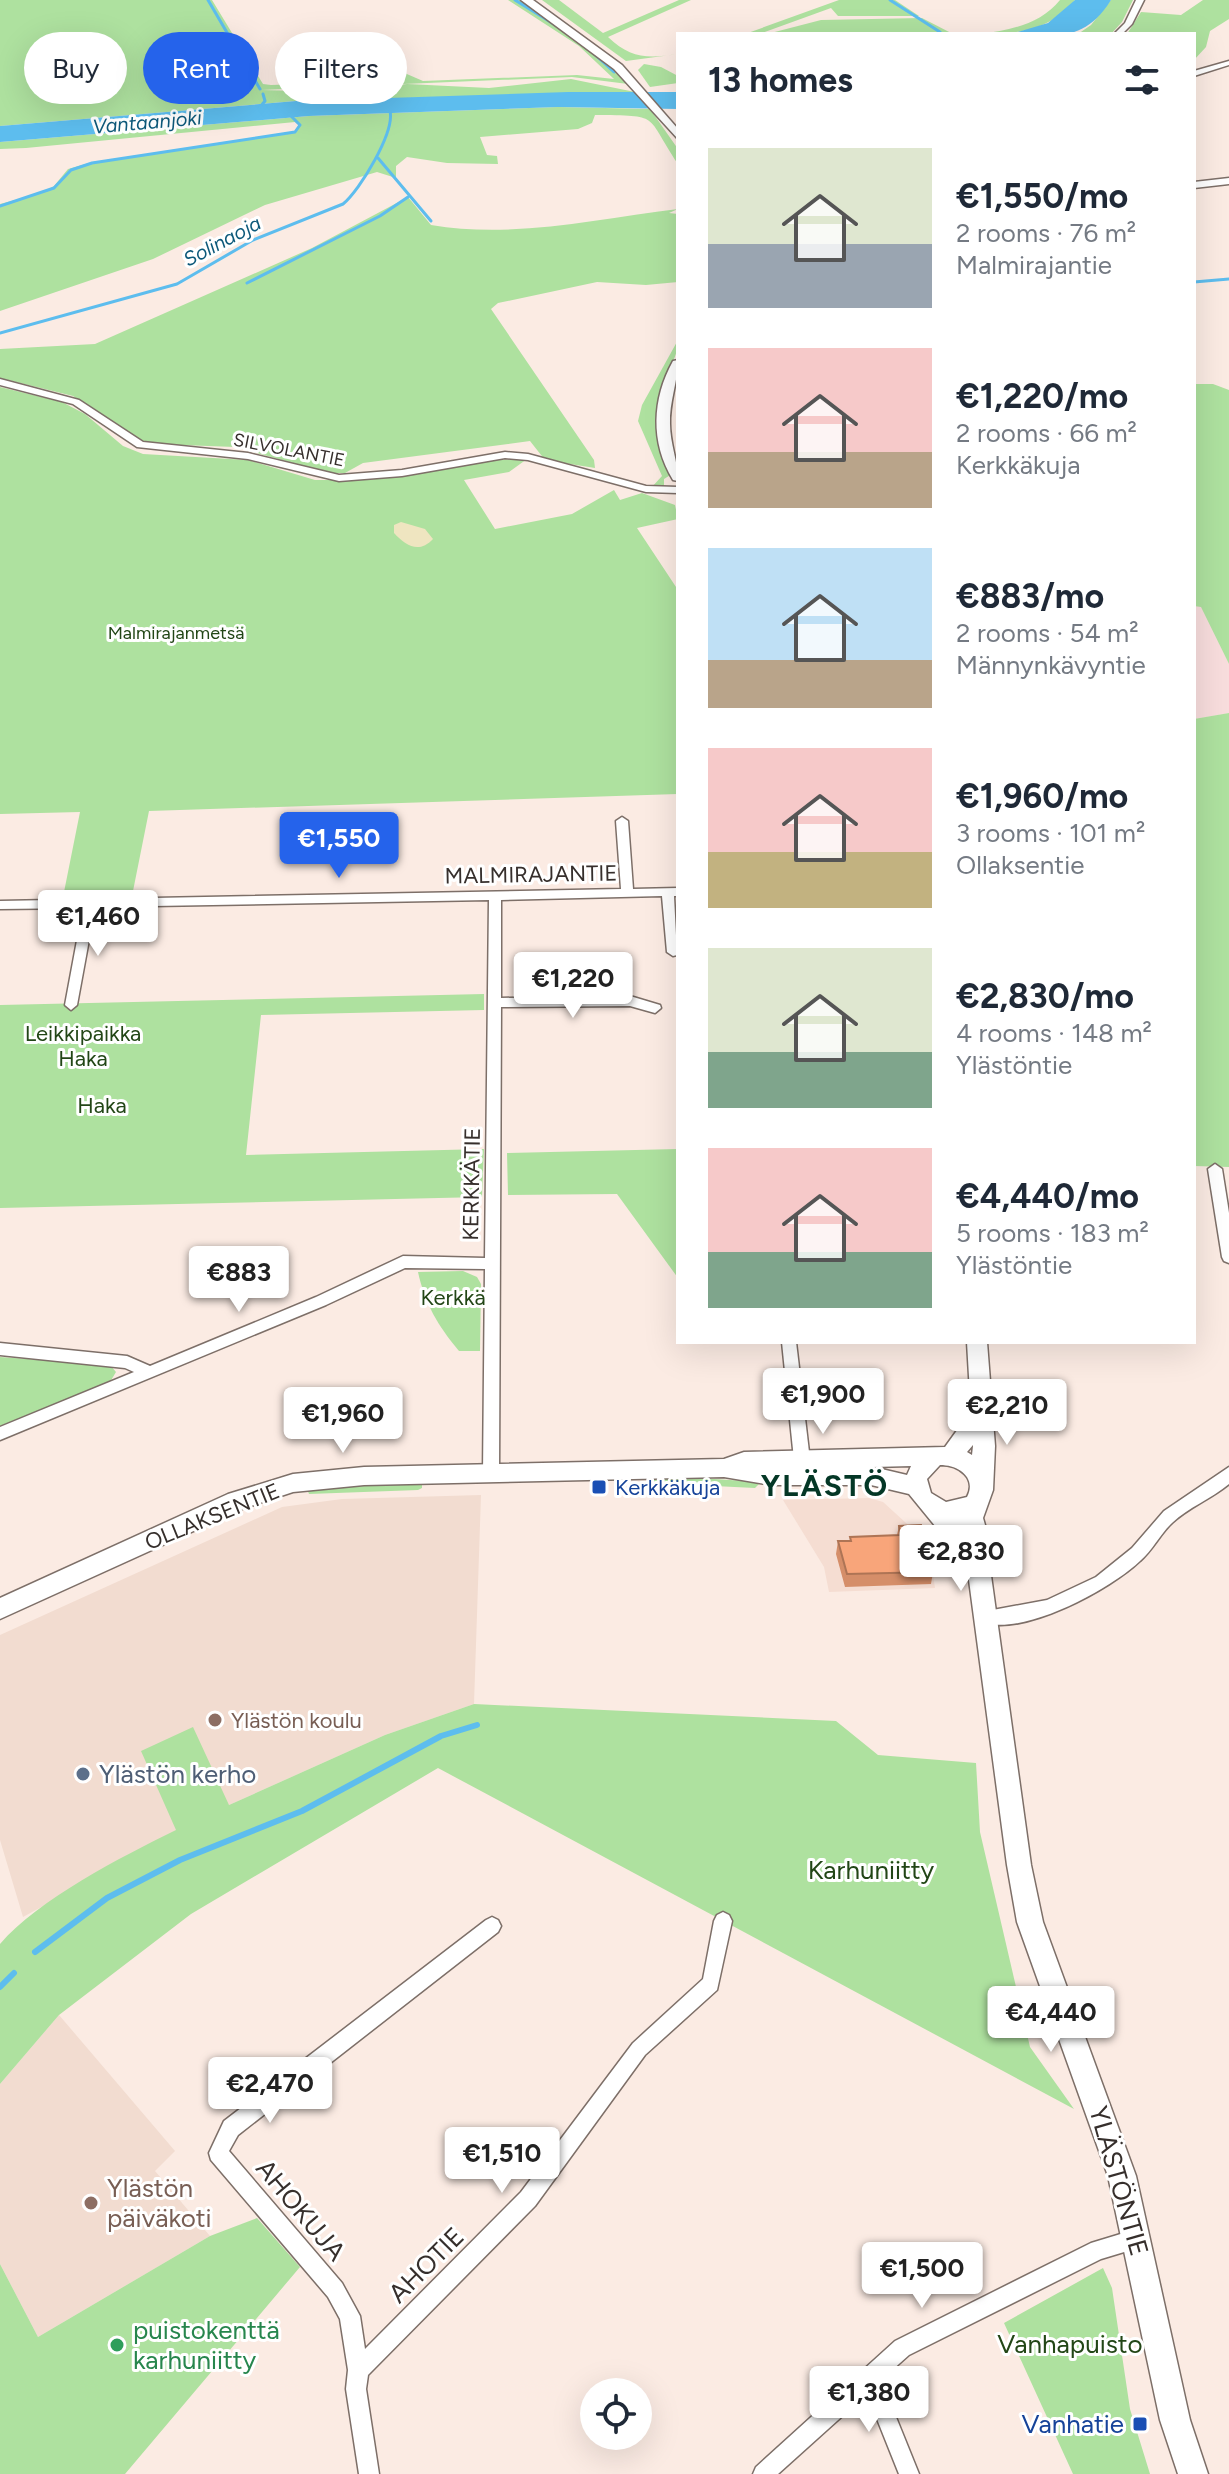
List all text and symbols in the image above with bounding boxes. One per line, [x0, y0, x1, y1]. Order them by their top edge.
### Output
chip: Buy [24, 32, 127, 104]
chip: Rent [143, 32, 259, 104]
chip: Filters [275, 32, 407, 104]
icon: filters [1120, 58, 1164, 102]
text: 13 homes [708, 60, 853, 101]
water label: Vantaanjoki [91, 105, 203, 139]
text: €1,550/mo [956, 176, 1128, 217]
icon: home [772, 180, 868, 276]
water label: Solinaoja [179, 210, 265, 271]
text: 2 rooms · 76 m² [956, 217, 1136, 249]
text: Malmirajantie [956, 249, 1112, 281]
text: €1,220/mo [956, 376, 1128, 417]
icon: home [772, 380, 868, 476]
text: 2 rooms · 66 m² [956, 417, 1137, 449]
street label: SILVOLANTIE [232, 428, 346, 472]
text: Kerkkäkuja [956, 449, 1080, 481]
text: €883/mo [956, 576, 1104, 617]
icon: home [772, 580, 868, 676]
text: 2 rooms · 54 m² [956, 617, 1139, 649]
park label: Malmirajanmetsä [108, 622, 244, 644]
text: Männynkävyntie [956, 649, 1146, 681]
text: €1,960/mo [956, 776, 1128, 817]
icon: home [772, 780, 868, 876]
pin: €1,550 [274, 812, 404, 880]
text: 3 rooms · 101 m² [956, 817, 1145, 849]
text: €1,550 [298, 822, 380, 854]
text: Ollaksentie [956, 849, 1084, 881]
street label: MALMIRAJANTIE [444, 859, 618, 890]
pin: €1,460 [33, 890, 163, 958]
text: €1,460 [56, 900, 140, 932]
pin: €1,220 [508, 952, 638, 1020]
text: €1,220 [532, 962, 614, 994]
text: €2,830/mo [956, 976, 1134, 1017]
icon: home [772, 980, 868, 1076]
text: 4 rooms · 148 m² [956, 1017, 1152, 1049]
park label: Leikkipaikka Haka [25, 1020, 141, 1072]
text: Ylästöntie [956, 1049, 1072, 1081]
park label: Haka [77, 1092, 127, 1119]
street label: KERKKÄTIE [457, 1127, 486, 1241]
text: €4,440/mo [956, 1176, 1139, 1217]
icon: home [772, 1180, 868, 1276]
text: 5 rooms · 183 m² [956, 1217, 1149, 1249]
pin: €883 [192, 1246, 286, 1314]
text: Ylästöntie [956, 1249, 1072, 1281]
text: €883 [207, 1256, 271, 1288]
park label: Kerkkä [420, 1284, 486, 1311]
pin: €1,900 [758, 1368, 888, 1436]
text: €1,900 [781, 1378, 865, 1410]
pin: €2,210 [942, 1379, 1072, 1447]
pin: €1,960 [278, 1387, 408, 1455]
text: €2,210 [966, 1389, 1048, 1421]
text: €1,960 [302, 1397, 384, 1429]
district label: YLÄSTÖ [761, 1467, 889, 1504]
place label: Kerkkäkuja [615, 1474, 720, 1501]
street label: OLLAKSENTIE [141, 1477, 284, 1556]
marker: Kerkkäkuja [590, 1478, 608, 1496]
pin: €2,830 [896, 1525, 1026, 1593]
text: €2,830 [917, 1535, 1005, 1567]
place label: Ylästön koulu [231, 1707, 362, 1734]
marker: Ylästön koulu [206, 1711, 224, 1729]
place label: Ylästön kerho [99, 1758, 256, 1790]
marker: Ylästön kerho [74, 1765, 92, 1783]
park label: Karhuniitty [808, 1854, 935, 1886]
pin: €4,440 [986, 1986, 1116, 2054]
text: €4,440 [1006, 1996, 1096, 2028]
pin: €2,470 [205, 2057, 335, 2125]
text: €2,470 [226, 2067, 314, 2099]
street label: YLÄSTÖNTIE [1082, 2102, 1156, 2260]
pin: €1,510 [437, 2127, 567, 2195]
text: €1,510 [463, 2137, 541, 2169]
street label: AHOKUJA [249, 2153, 353, 2268]
place label: Ylästön päiväkoti [107, 2172, 212, 2234]
marker: Ylästön päiväkoti [82, 2194, 100, 2212]
street label: AHOTIE [382, 2221, 470, 2309]
pin: €1,500 [857, 2242, 987, 2310]
text: €1,500 [880, 2252, 964, 2284]
place label: puistokenttä karhuniitty [133, 2314, 280, 2376]
park label: Vanhapuisto [997, 2328, 1143, 2360]
marker: puistokenttä karhuniitty [108, 2336, 126, 2354]
pin: €1,380 [804, 2366, 934, 2434]
text: €1,380 [828, 2376, 910, 2408]
map controls [580, 2378, 652, 2450]
button: locate [580, 2378, 652, 2450]
place label: Vanhatie [1021, 2408, 1124, 2440]
marker: Vanhatie [1131, 2415, 1149, 2433]

